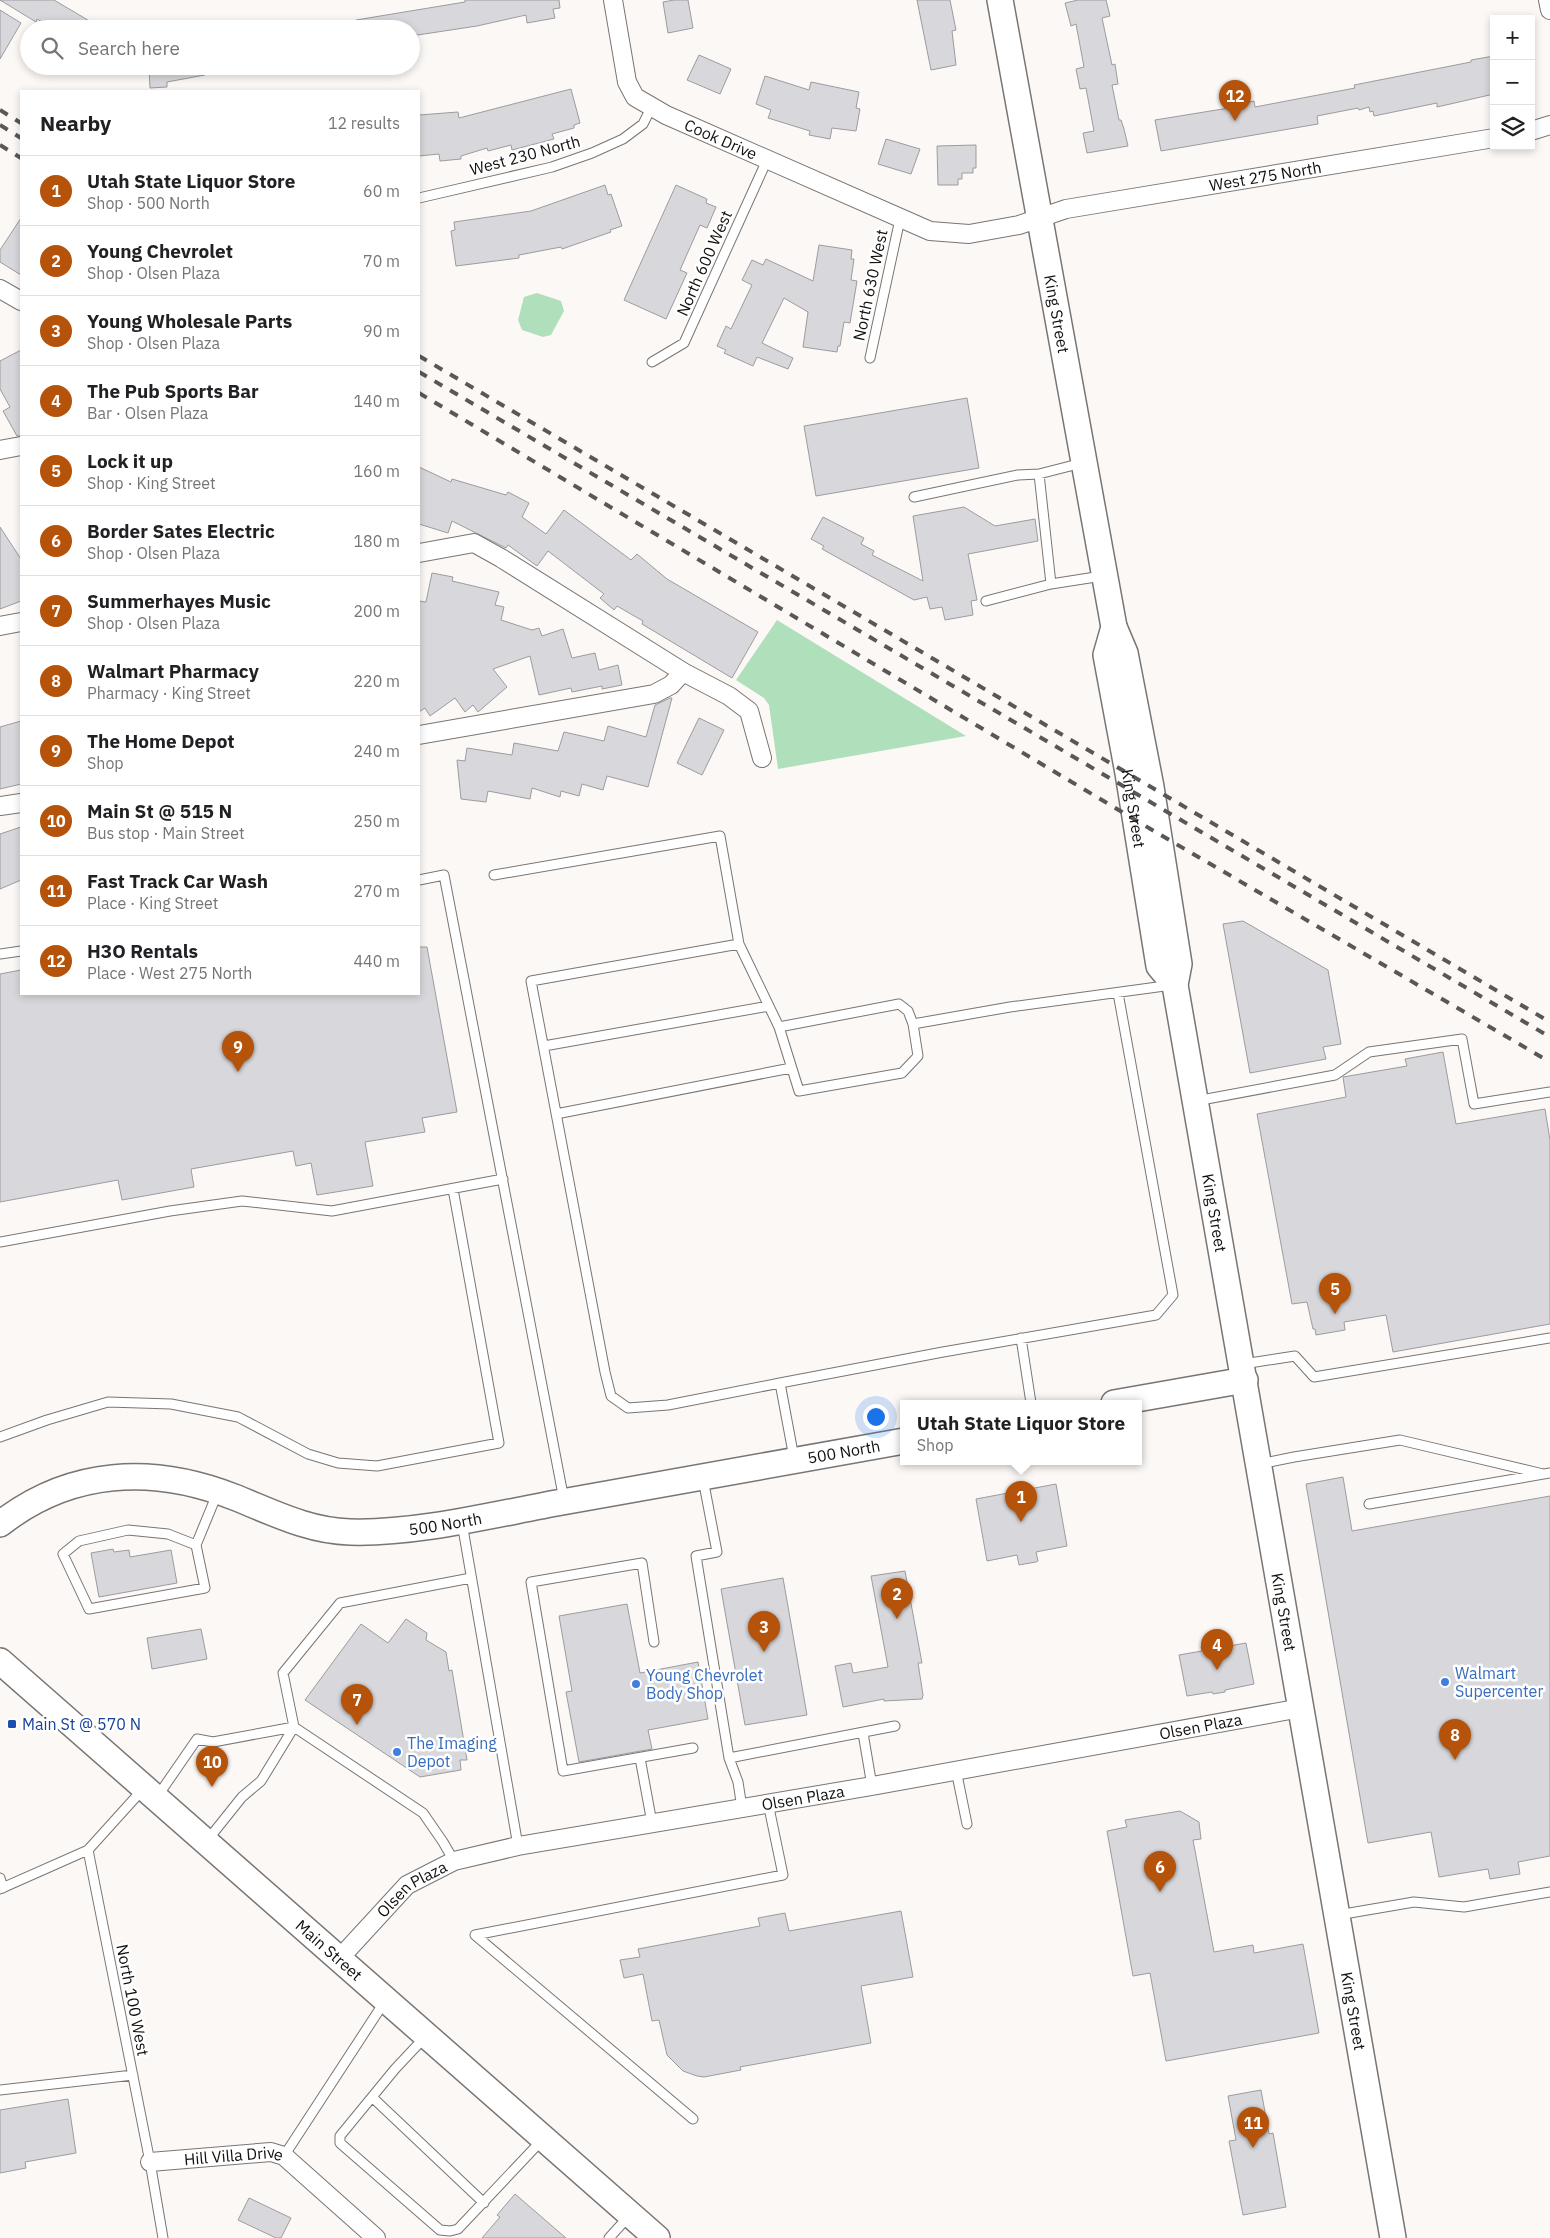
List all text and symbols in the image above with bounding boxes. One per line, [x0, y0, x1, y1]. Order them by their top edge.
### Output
map controls [1490, 15, 1535, 150]
button: + [1490, 15, 1535, 60]
search box [20, 20, 420, 75]
icon: search [38, 34, 66, 62]
text: Search here [78, 36, 180, 60]
button: − [1490, 60, 1535, 105]
pin: 12 [1219, 80, 1251, 121]
button: layers [1490, 105, 1535, 150]
text: Nearby [40, 109, 111, 137]
text: 12 results [328, 113, 400, 133]
street label: Cook Drive [682, 114, 760, 164]
street label: West 230 North [468, 131, 582, 179]
street label: West 275 North [1208, 157, 1323, 195]
text: Utah State Liquor Store [87, 169, 295, 193]
text: 1 [51, 181, 61, 201]
text: 60 m [363, 181, 400, 201]
text: Shop · 500 North [87, 193, 210, 213]
street label: North 600 West [672, 207, 736, 319]
street label: North 630 West [848, 227, 892, 343]
text: Young Chevrolet [87, 239, 233, 263]
text: 2 [51, 251, 61, 271]
text: 70 m [363, 251, 400, 271]
text: Shop · Olsen Plaza [87, 263, 220, 283]
street label: King Street [1040, 273, 1074, 355]
text: Young Wholesale Parts [87, 309, 292, 333]
text: 3 [51, 321, 61, 341]
text: 90 m [363, 321, 400, 341]
text: Shop · Olsen Plaza [87, 333, 220, 353]
text: The Pub Sports Bar [87, 379, 259, 403]
text: 4 [51, 391, 61, 411]
text: 140 m [353, 391, 400, 411]
text: Bar · Olsen Plaza [87, 403, 208, 423]
text: Lock it up [87, 449, 173, 473]
text: 5 [51, 461, 61, 481]
text: 160 m [353, 461, 400, 481]
text: Shop · King Street [87, 473, 216, 493]
text: Border Sates Electric [87, 519, 275, 543]
text: 6 [51, 531, 61, 551]
text: 180 m [353, 531, 400, 551]
text: Shop · Olsen Plaza [87, 543, 220, 563]
text: Summerhayes Music [87, 589, 271, 613]
text: 7 [51, 601, 61, 621]
text: 200 m [353, 601, 400, 621]
text: Shop · Olsen Plaza [87, 613, 220, 633]
text: Walmart Pharmacy [87, 659, 259, 683]
text: 8 [51, 671, 61, 691]
text: 220 m [353, 671, 400, 691]
text: Pharmacy · King Street [87, 683, 251, 703]
text: The Home Depot [87, 729, 235, 753]
text: 9 [51, 741, 61, 761]
text: 240 m [353, 741, 400, 761]
text: Shop [87, 753, 124, 773]
street label: King Street [1118, 768, 1150, 849]
text: Main St @ 515 N [87, 799, 232, 823]
text: 10 [46, 811, 66, 831]
text: 250 m [353, 811, 400, 831]
text: Bus stop · Main Street [87, 823, 245, 843]
text: Fast Track Car Wash [87, 869, 268, 893]
text: 11 [46, 881, 66, 901]
text: 270 m [353, 881, 400, 901]
text: Place · King Street [87, 893, 218, 913]
text: H3O Rentals [87, 939, 198, 963]
text: 12 [46, 951, 66, 971]
text: 440 m [353, 951, 400, 971]
text: Place · West 275 North [87, 963, 252, 983]
pin: 9 [222, 1031, 254, 1072]
street label: King Street [1198, 1172, 1231, 1254]
pin: 5 [1319, 1273, 1351, 1314]
popup [900, 1400, 1142, 1465]
your location [863, 1404, 889, 1430]
text: Utah State Liquor Store [917, 1411, 1125, 1435]
street label: 500 North [806, 1435, 882, 1468]
text: Shop [917, 1435, 953, 1455]
pin: 1 [1005, 1481, 1037, 1522]
street label: 500 North [408, 1508, 483, 1539]
street label: King Street [1267, 1571, 1301, 1653]
pin: 2 [881, 1578, 913, 1619]
pin: 3 [748, 1611, 780, 1652]
pin: 4 [1201, 1629, 1233, 1670]
place label: Walmart Supercenter [1455, 1663, 1543, 1701]
place label: Young Chevrolet Body Shop [646, 1665, 763, 1703]
marker: Walmart Supercenter [1439, 1676, 1451, 1688]
marker: Young Chevrolet Body Shop [630, 1678, 642, 1690]
pin: 7 [341, 1684, 373, 1725]
street label: Olsen Plaza [1158, 1709, 1244, 1744]
place label: Main St @ 570 N [22, 1714, 141, 1734]
marker: Main St @ 570 N [6, 1718, 18, 1730]
pin: 8 [1439, 1719, 1471, 1760]
place label: The Imaging Depot [407, 1733, 497, 1771]
pin: 10 [196, 1746, 228, 1787]
marker: The Imaging Depot [391, 1746, 403, 1758]
street label: Olsen Plaza [760, 1781, 846, 1815]
pin: 6 [1144, 1851, 1176, 1892]
street label: Olsen Plaza [372, 1856, 451, 1921]
street label: Main Street [292, 1915, 367, 1985]
street label: North 100 West [112, 1942, 154, 2058]
street label: King Street [1337, 1970, 1370, 2052]
pin: 11 [1237, 2107, 1269, 2148]
street label: Hill Villa Drive [183, 2142, 286, 2169]

